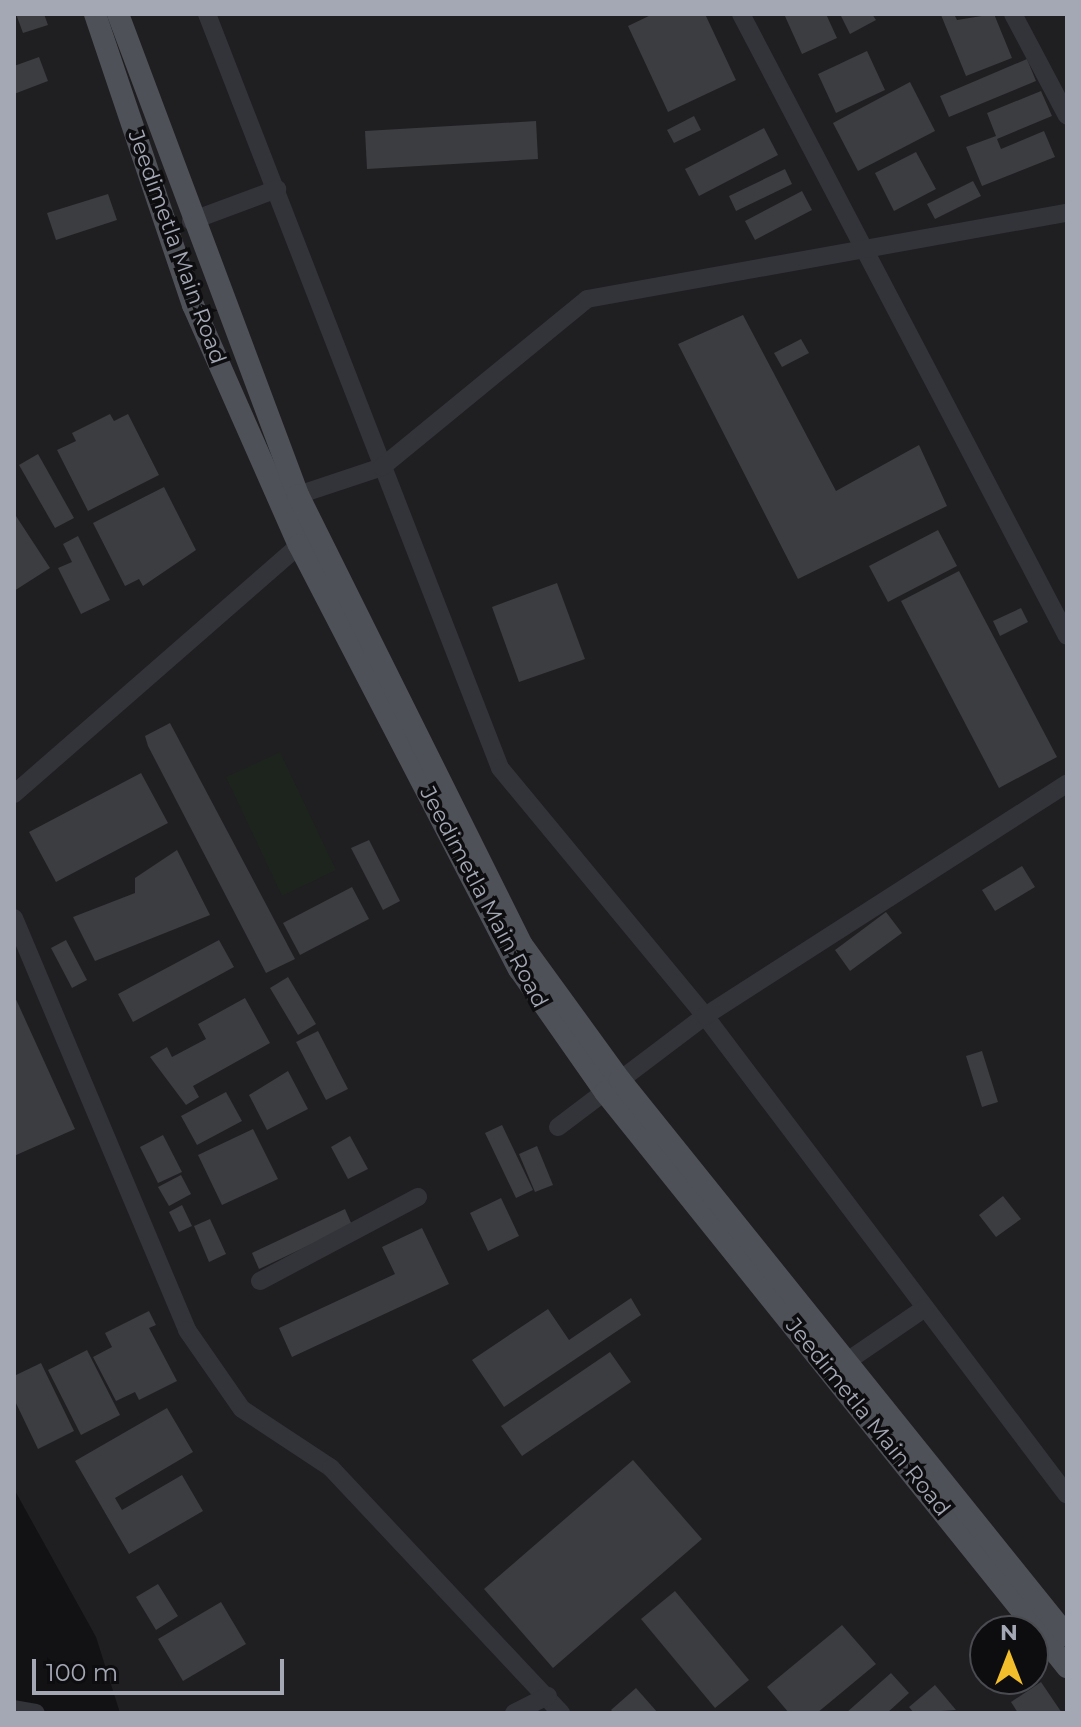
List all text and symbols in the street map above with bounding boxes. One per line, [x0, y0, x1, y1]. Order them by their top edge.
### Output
street label: Jeedimetla Main Road [122, 127, 232, 367]
street label: Jeedimetla Main Road [414, 782, 554, 1012]
street label: Jeedimetla Main Road [780, 1313, 956, 1521]
north arrow [969, 1615, 1049, 1695]
text: N [1000, 1619, 1018, 1646]
scale bar [36, 1643, 288, 1693]
text: 100 m [46, 1658, 118, 1687]

